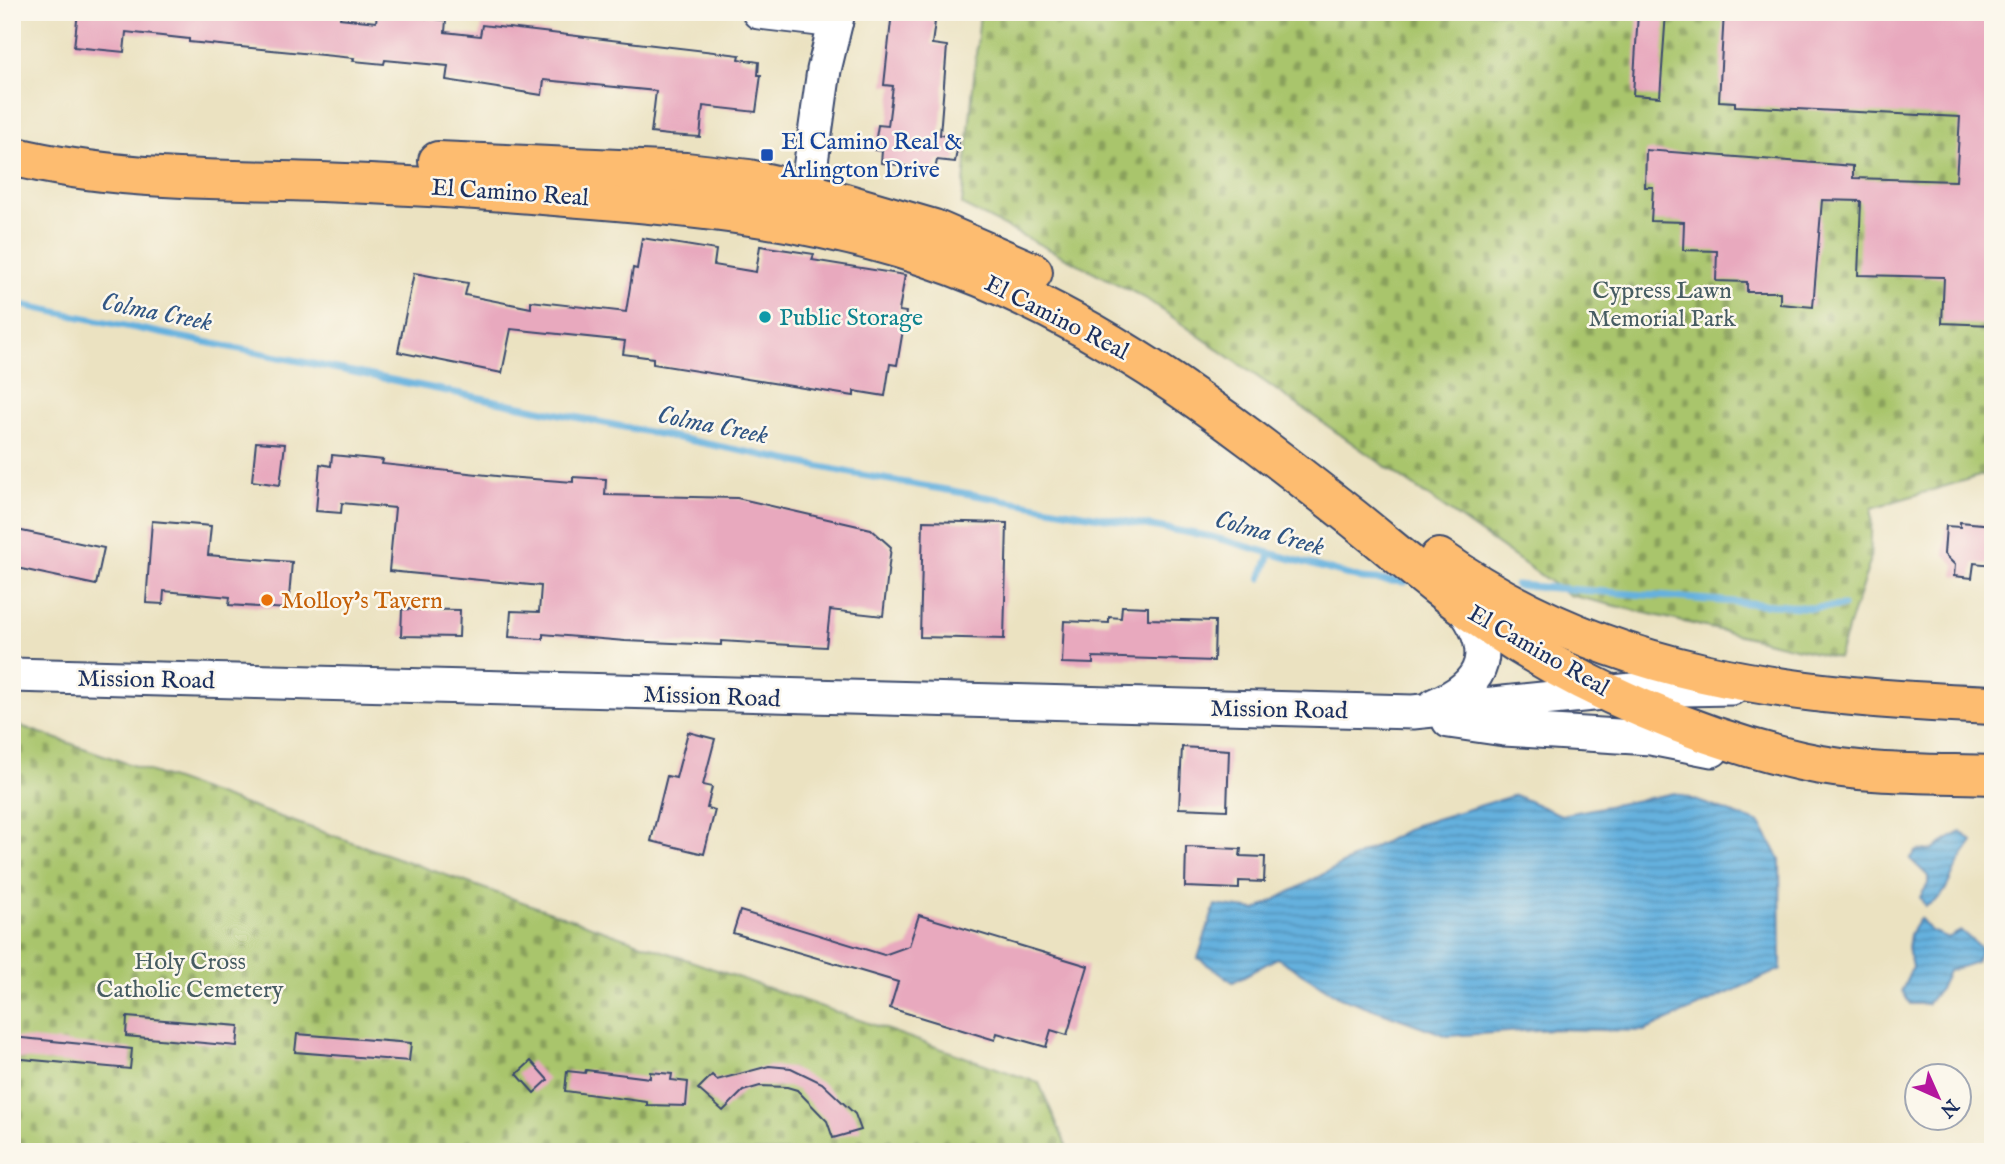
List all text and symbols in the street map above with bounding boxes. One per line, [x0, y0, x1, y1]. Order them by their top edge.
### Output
place label: El Camino Real & Arlington Drive [780, 127, 962, 186]
marker: El Camino Real & Arlington Drive [759, 147, 775, 163]
street label: El Camino Real [430, 173, 590, 214]
street label: El Camino Real [979, 269, 1134, 368]
park label: Cypress Lawn Memorial Park [1588, 276, 1736, 335]
water label: Colma Creek [98, 286, 216, 339]
place label: Public Storage [779, 303, 923, 334]
marker: Public Storage [757, 309, 773, 325]
water label: Colma Creek [654, 399, 772, 452]
water label: Colma Creek [1211, 503, 1329, 564]
place label: Molloy's Tavern [281, 586, 443, 617]
marker: Molloy's Tavern [259, 592, 275, 608]
street label: El Camino Real [1462, 598, 1615, 704]
street label: Mission Road [77, 664, 215, 697]
street label: Mission Road [643, 680, 781, 715]
street label: Mission Road [1210, 694, 1348, 727]
park label: Holy Cross Catholic Cemetery [96, 947, 284, 1006]
north arrow [1904, 1062, 1974, 1132]
text: N [1934, 1093, 1964, 1122]

